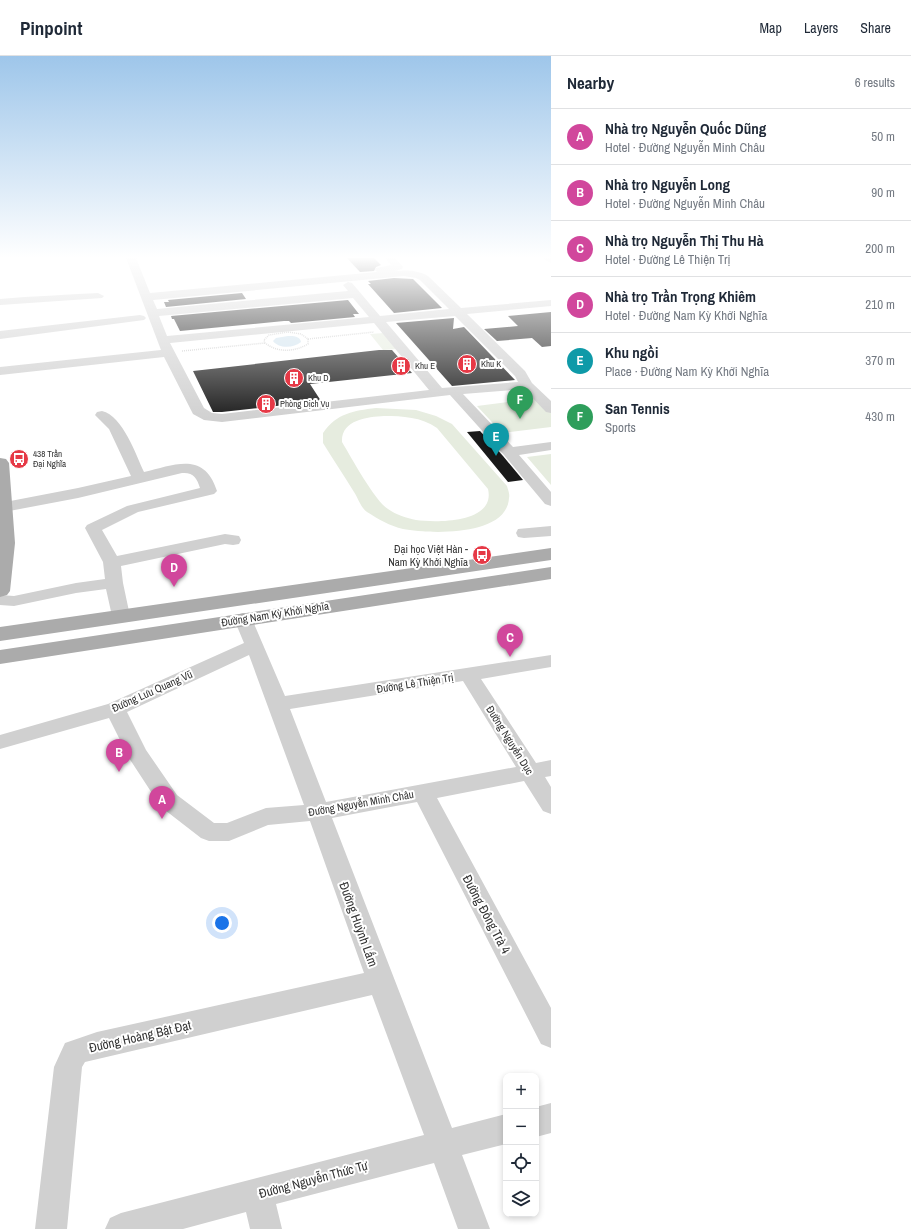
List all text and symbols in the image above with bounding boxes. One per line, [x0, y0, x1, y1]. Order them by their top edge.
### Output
text: Pinpoint [20, 15, 82, 41]
text: Map [760, 19, 782, 37]
text: Layers [804, 19, 838, 37]
text: Share [860, 19, 891, 37]
text: Nearby [567, 71, 614, 94]
text: 6 results [855, 74, 895, 91]
text: Nhà trọ Nguyễn Quốc Dũng [605, 118, 766, 139]
text: A [576, 128, 584, 145]
text: 50 m [871, 128, 895, 145]
text: Hotel · Đường Nguyễn Minh Châu [605, 139, 765, 156]
text: Nhà trọ Nguyễn Long [605, 174, 730, 195]
text: B [576, 184, 584, 201]
text: 90 m [871, 184, 895, 201]
text: Hotel · Đường Nguyễn Minh Châu [605, 195, 765, 212]
text: Nhà trọ Nguyễn Thị Thu Hà [605, 230, 764, 251]
text: C [576, 240, 584, 257]
text: 200 m [865, 240, 895, 257]
text: Hotel · Đường Lê Thiện Trị [605, 251, 730, 268]
text: Nhà trọ Trần Trọng Khiêm [605, 286, 756, 307]
text: D [576, 296, 584, 313]
text: 210 m [865, 296, 895, 313]
text: Hotel · Đường Nam Kỳ Khởi Nghĩa [605, 307, 767, 324]
text: Khu ngồi [605, 342, 658, 363]
text: E [576, 352, 584, 369]
text: 370 m [865, 352, 895, 369]
building icon: Khu K [456, 353, 478, 375]
building icon: Khu E [390, 355, 412, 377]
place label: Khu K [481, 358, 501, 370]
place label: Khu E [415, 360, 435, 372]
text: Place · Đường Nam Kỳ Khởi Nghĩa [605, 363, 769, 380]
building icon: Khu D [283, 367, 305, 389]
place label: Khu D [308, 372, 329, 384]
pin: F [507, 386, 533, 419]
building icon: Phòng Dịch Vụ [255, 393, 277, 415]
place label: Phòng Dịch Vụ [280, 398, 329, 410]
text: San Tennis [605, 398, 670, 419]
text: F [577, 408, 583, 425]
text: 430 m [865, 408, 895, 425]
text: Sports [605, 419, 636, 436]
pin: E [483, 423, 509, 456]
bus stop icon: 438 Trần Đại Nghĩa [8, 448, 30, 470]
place label: 438 Trần Đại Nghĩa [33, 448, 66, 470]
place label: Đại học Việt Hàn - Nam Kỳ Khởi Nghĩa [388, 542, 468, 569]
bus stop icon: Đại học Việt Hàn - Nam Kỳ Khởi Nghĩa [471, 544, 493, 566]
pin: D [161, 554, 187, 587]
street label: Đường Nam Kỳ Khởi Nghĩa [220, 599, 330, 629]
pin: C [497, 624, 523, 657]
street label: Đường Lưu Quang Vũ [109, 667, 195, 715]
street label: Đường Lê Thiện Trị [376, 670, 454, 696]
street label: Đường Nguyễn Dục [483, 703, 537, 778]
pin: B [106, 739, 132, 772]
pin: A [149, 786, 175, 819]
street label: Đường Nguyễn Minh Châu [307, 787, 415, 819]
street label: Đường Đông Trà 4 [459, 872, 515, 957]
street label: Đường Huỳnh Lắm [335, 879, 382, 969]
your location [212, 913, 232, 933]
street label: Đường Hoàng Bật Đạt [87, 1016, 193, 1057]
map controls [503, 1073, 539, 1217]
button: + [503, 1073, 539, 1109]
button: − [503, 1109, 539, 1145]
button: locate [503, 1145, 539, 1181]
street label: Đường Nguyễn Thức Tự [257, 1157, 370, 1202]
button: layers [503, 1181, 539, 1217]

